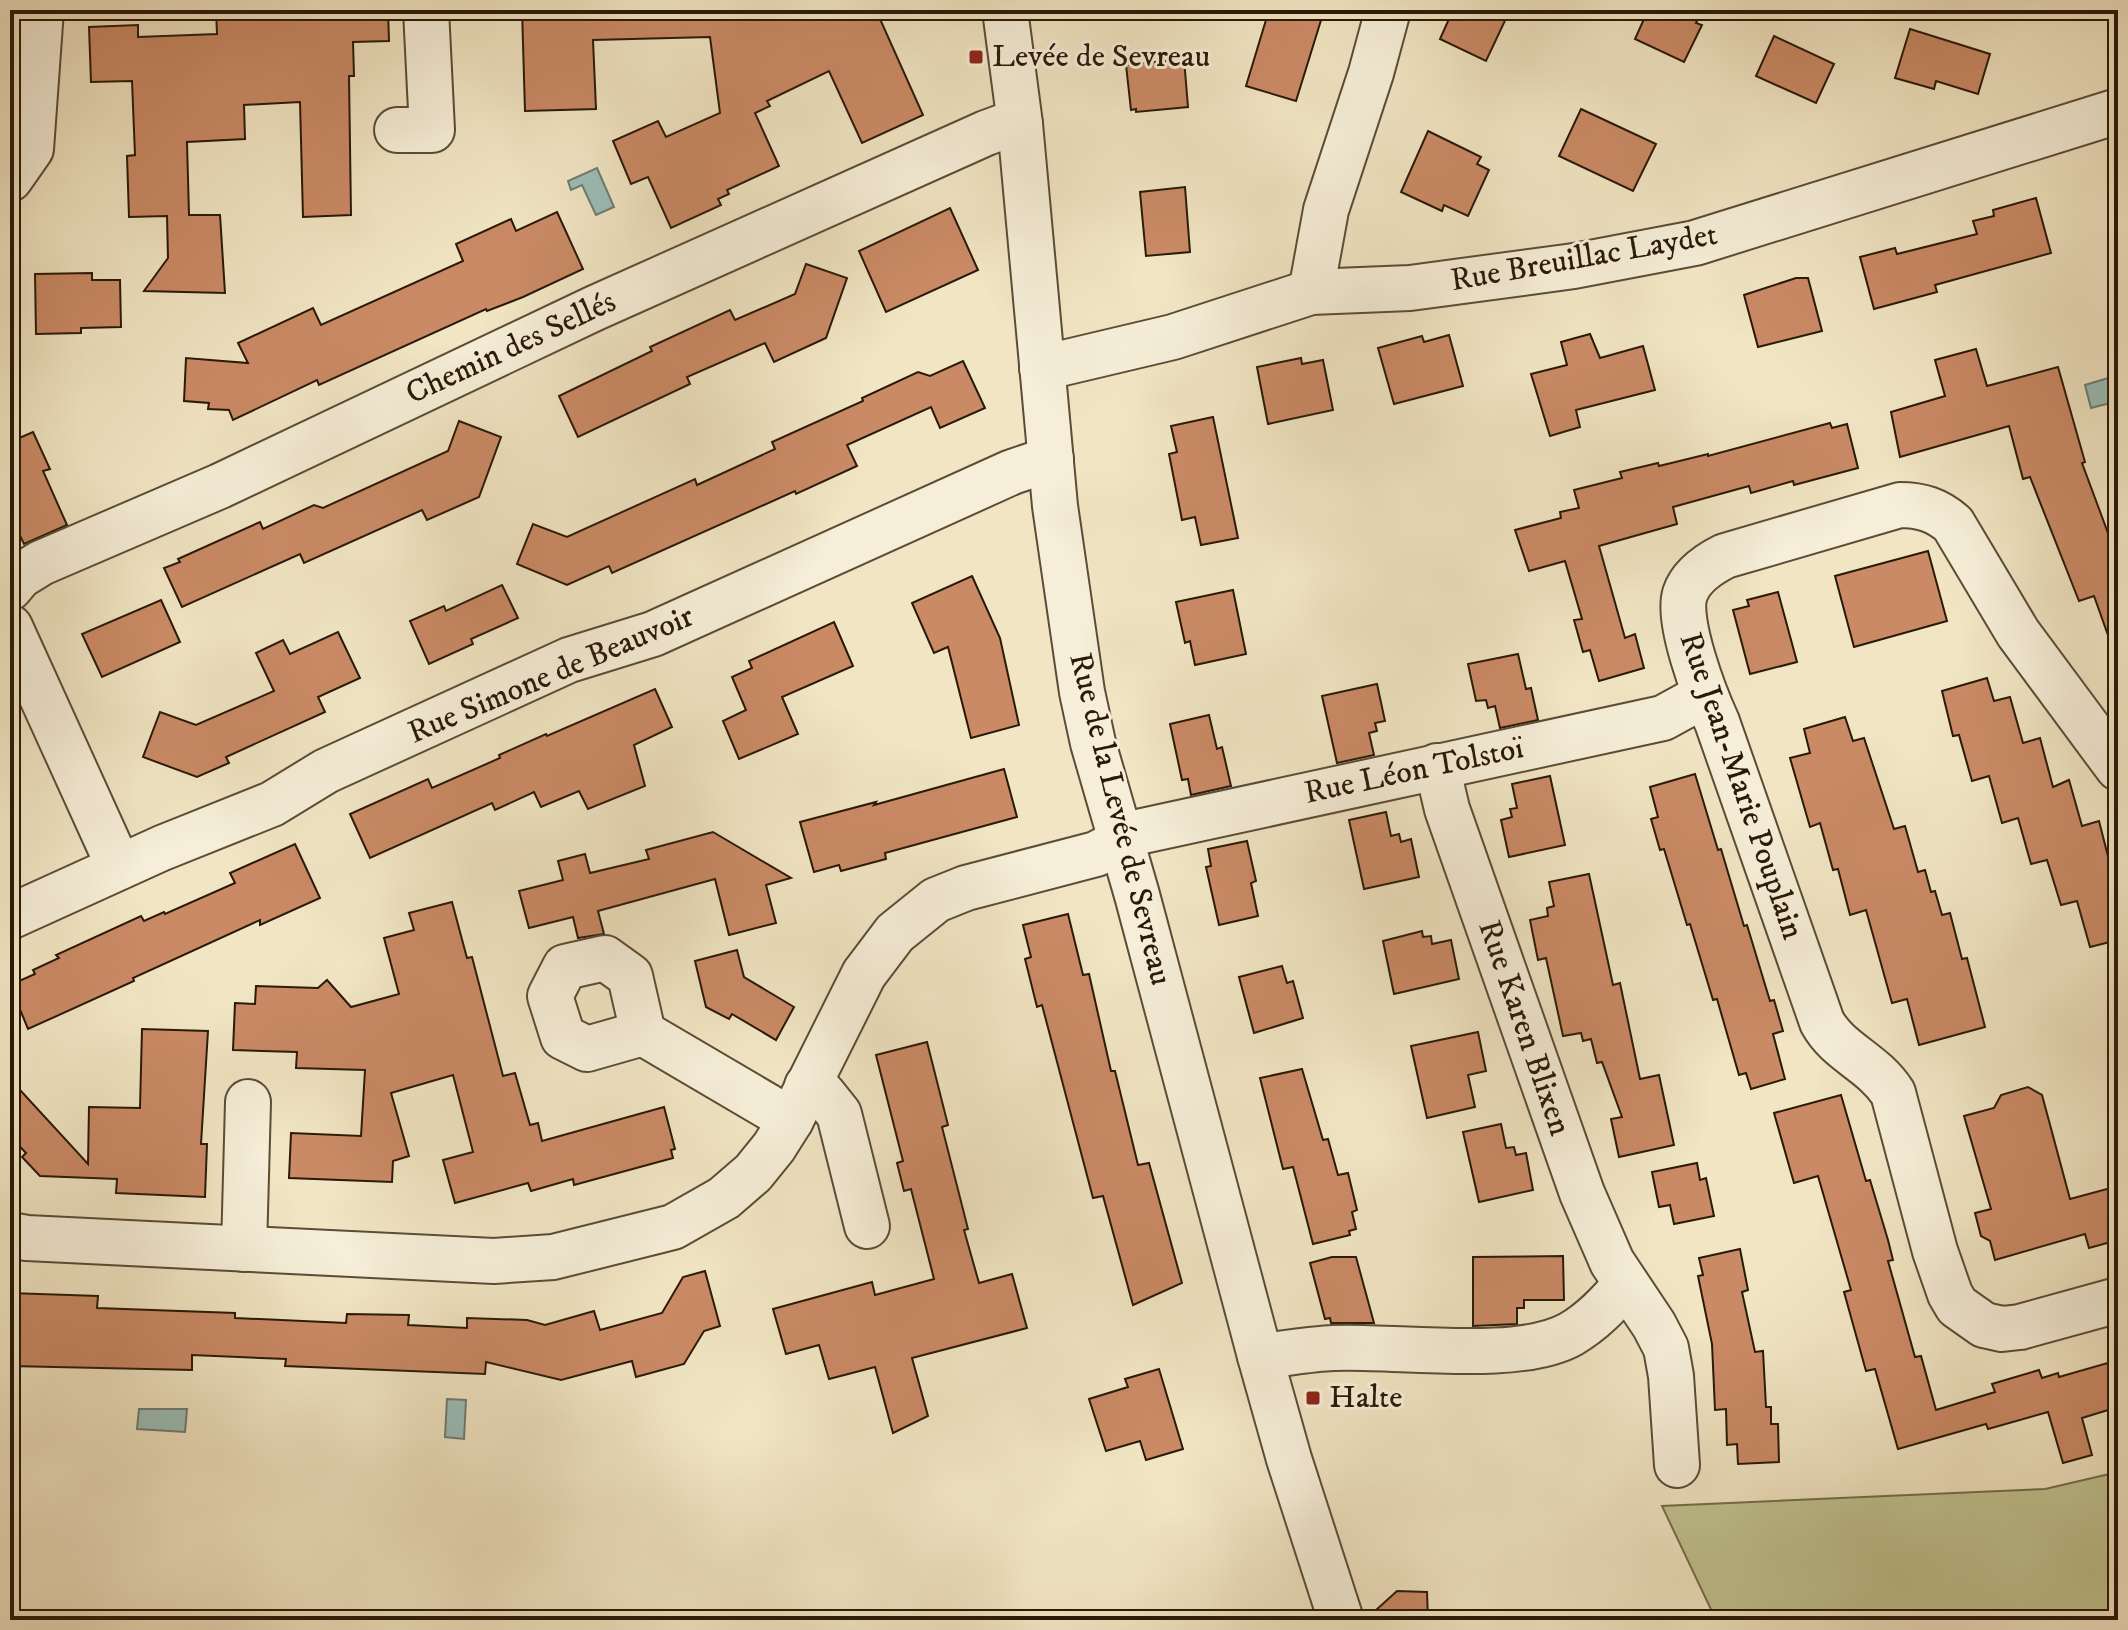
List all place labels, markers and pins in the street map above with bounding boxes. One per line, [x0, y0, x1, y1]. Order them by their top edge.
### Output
place label: Levée de Sevreau [992, 37, 1210, 77]
marker: Levée de Sevreau [967, 48, 985, 66]
place label: Halte [1329, 1378, 1402, 1418]
marker: Halte [1304, 1389, 1322, 1407]

